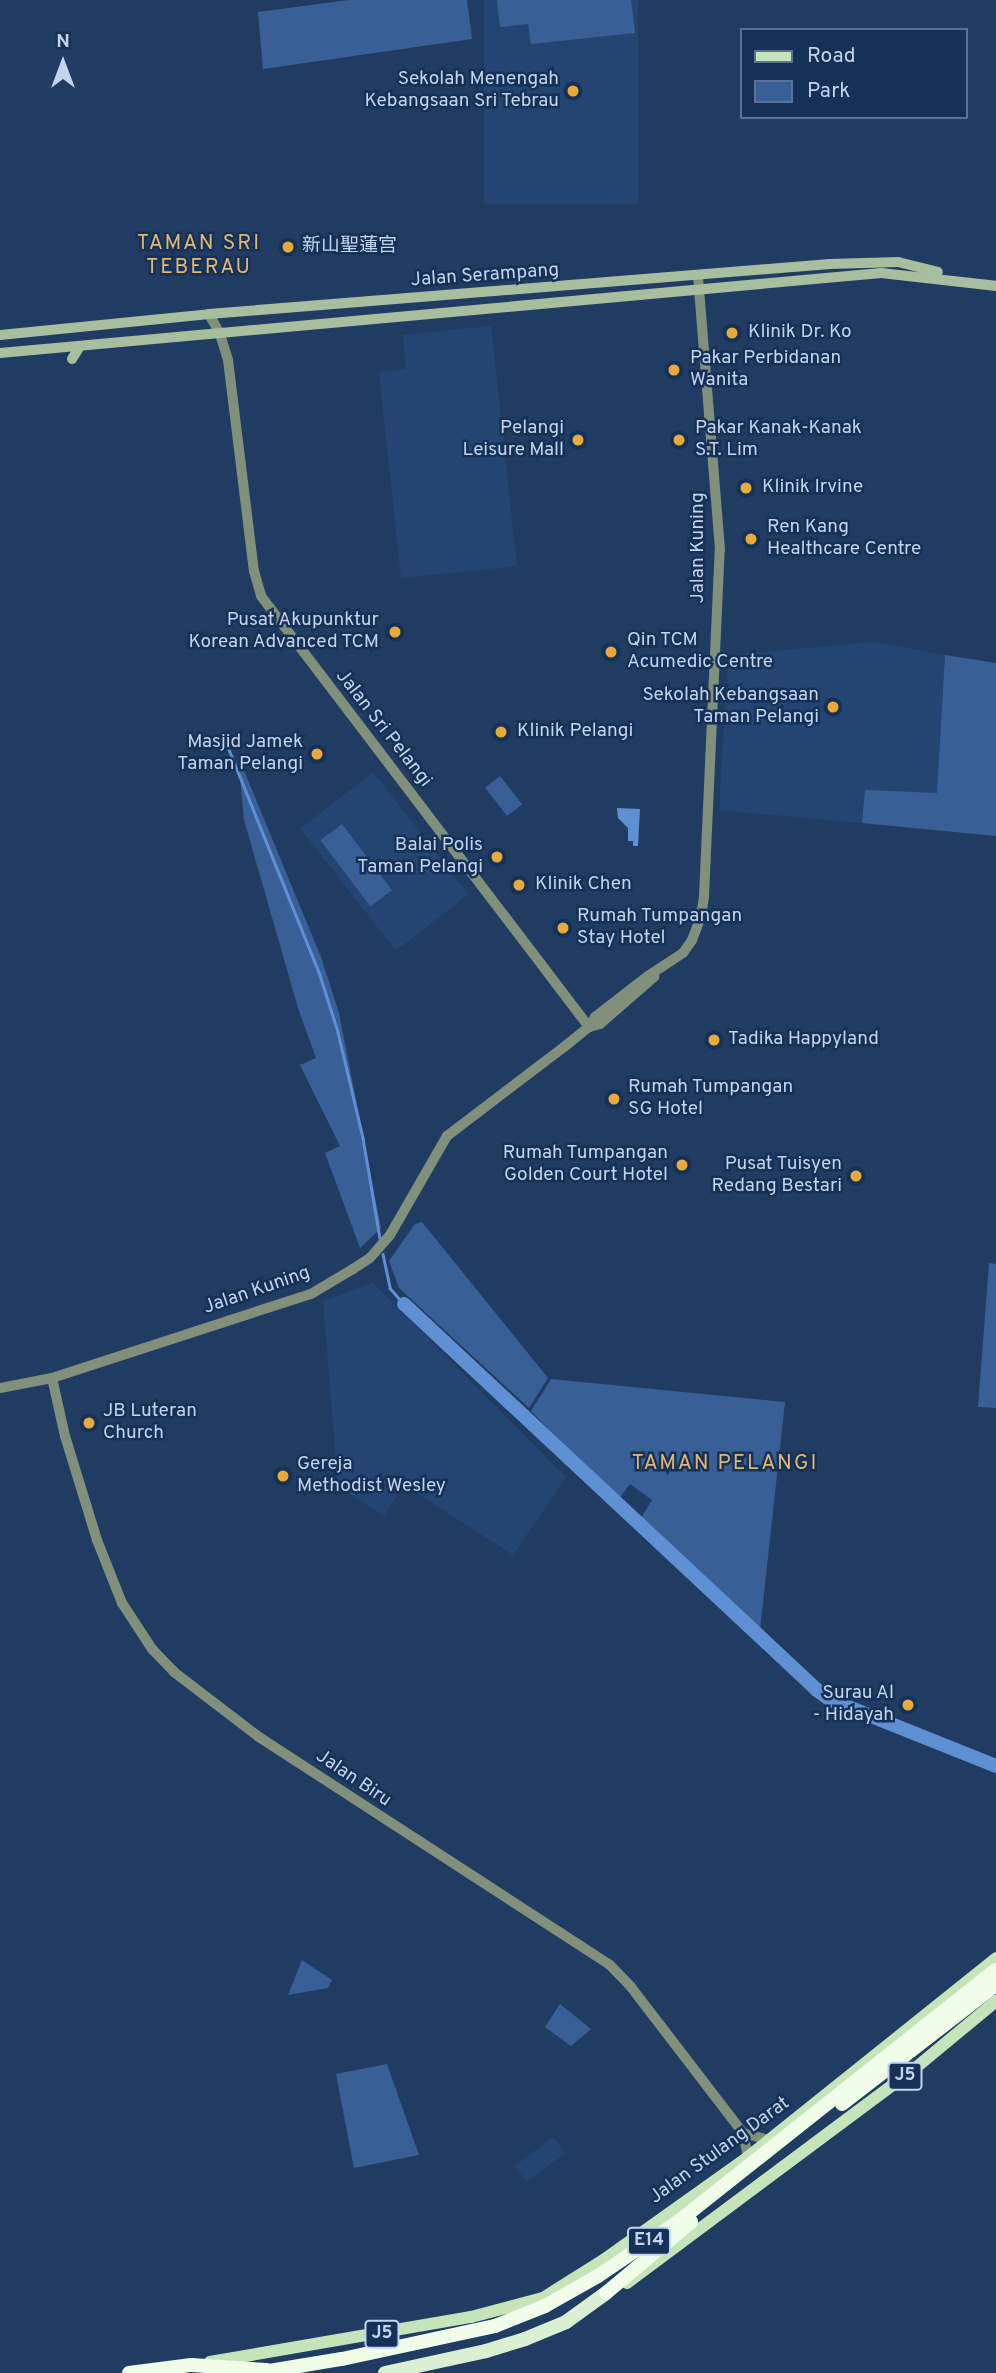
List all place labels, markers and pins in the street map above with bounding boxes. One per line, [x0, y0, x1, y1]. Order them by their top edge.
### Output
place label: Sekolah Menengah Kebangsaan Sri Tebrau [364, 69, 559, 113]
marker: Sekolah Menengah Kebangsaan Sri Tebrau [565, 83, 581, 99]
place label: 新山聖蓮宫 [302, 236, 397, 258]
marker: 新山聖蓮宫 [280, 239, 296, 255]
place label: Klinik Dr. Ko [748, 322, 852, 344]
marker: Klinik Dr. Ko [722, 323, 742, 343]
place label: Pakar Perbidanan Wanita [690, 348, 841, 392]
marker: Pakar Perbidanan Wanita [664, 360, 684, 380]
place label: Pelangi Leisure Mall [463, 418, 564, 462]
place label: Pakar Kanak-Kanak S.T. Lim [695, 418, 862, 462]
marker: Pakar Kanak-Kanak S.T. Lim [669, 430, 689, 450]
marker: Pelangi Leisure Mall [570, 432, 586, 448]
place label: Klinik Irvine [762, 477, 863, 499]
marker: Klinik Irvine [736, 478, 756, 498]
place label: Ren Kang Healthcare Centre [767, 517, 921, 561]
marker: Ren Kang Healthcare Centre [741, 529, 761, 549]
place label: Pusat Akupunktur Korean Advanced TCM [187, 610, 379, 654]
marker: Pusat Akupunktur Korean Advanced TCM [385, 622, 405, 642]
place label: Qin TCM Acumedic Centre [627, 630, 773, 674]
marker: Qin TCM Acumedic Centre [601, 642, 621, 662]
place label: Sekolah Kebangsaan Taman Pelangi [643, 685, 819, 729]
marker: Sekolah Kebangsaan Taman Pelangi [825, 699, 841, 715]
place label: Klinik Pelangi [517, 721, 633, 743]
marker: Klinik Pelangi [491, 722, 511, 742]
place label: Masjid Jamek Taman Pelangi [177, 732, 303, 776]
marker: Masjid Jamek Taman Pelangi [309, 746, 325, 762]
place label: Balai Polis Taman Pelangi [357, 835, 483, 879]
marker: Balai Polis Taman Pelangi [489, 849, 505, 865]
place label: Klinik Chen [535, 874, 632, 896]
marker: Klinik Chen [509, 875, 529, 895]
place label: Rumah Tumpangan Stay Hotel [577, 906, 743, 950]
marker: Rumah Tumpangan Stay Hotel [555, 920, 571, 936]
place label: Tadika Happyland [728, 1029, 879, 1051]
marker: Tadika Happyland [706, 1032, 722, 1048]
place label: Rumah Tumpangan SG Hotel [628, 1077, 794, 1121]
marker: Rumah Tumpangan SG Hotel [606, 1091, 622, 1107]
place label: Rumah Tumpangan Golden Court Hotel [502, 1143, 668, 1187]
place label: Pusat Tuisyen Redang Bestari [711, 1154, 842, 1198]
marker: Rumah Tumpangan Golden Court Hotel [674, 1157, 690, 1173]
marker: Pusat Tuisyen Redang Bestari [848, 1168, 864, 1184]
place label: JB Luteran Church [103, 1401, 197, 1445]
marker: JB Luteran Church [81, 1415, 97, 1431]
place label: Gereja Methodist Wesley [297, 1454, 446, 1498]
marker: Gereja Methodist Wesley [275, 1468, 291, 1484]
place label: Surau Al - Hidayah [813, 1683, 894, 1727]
marker: Surau Al - Hidayah [900, 1697, 916, 1713]

